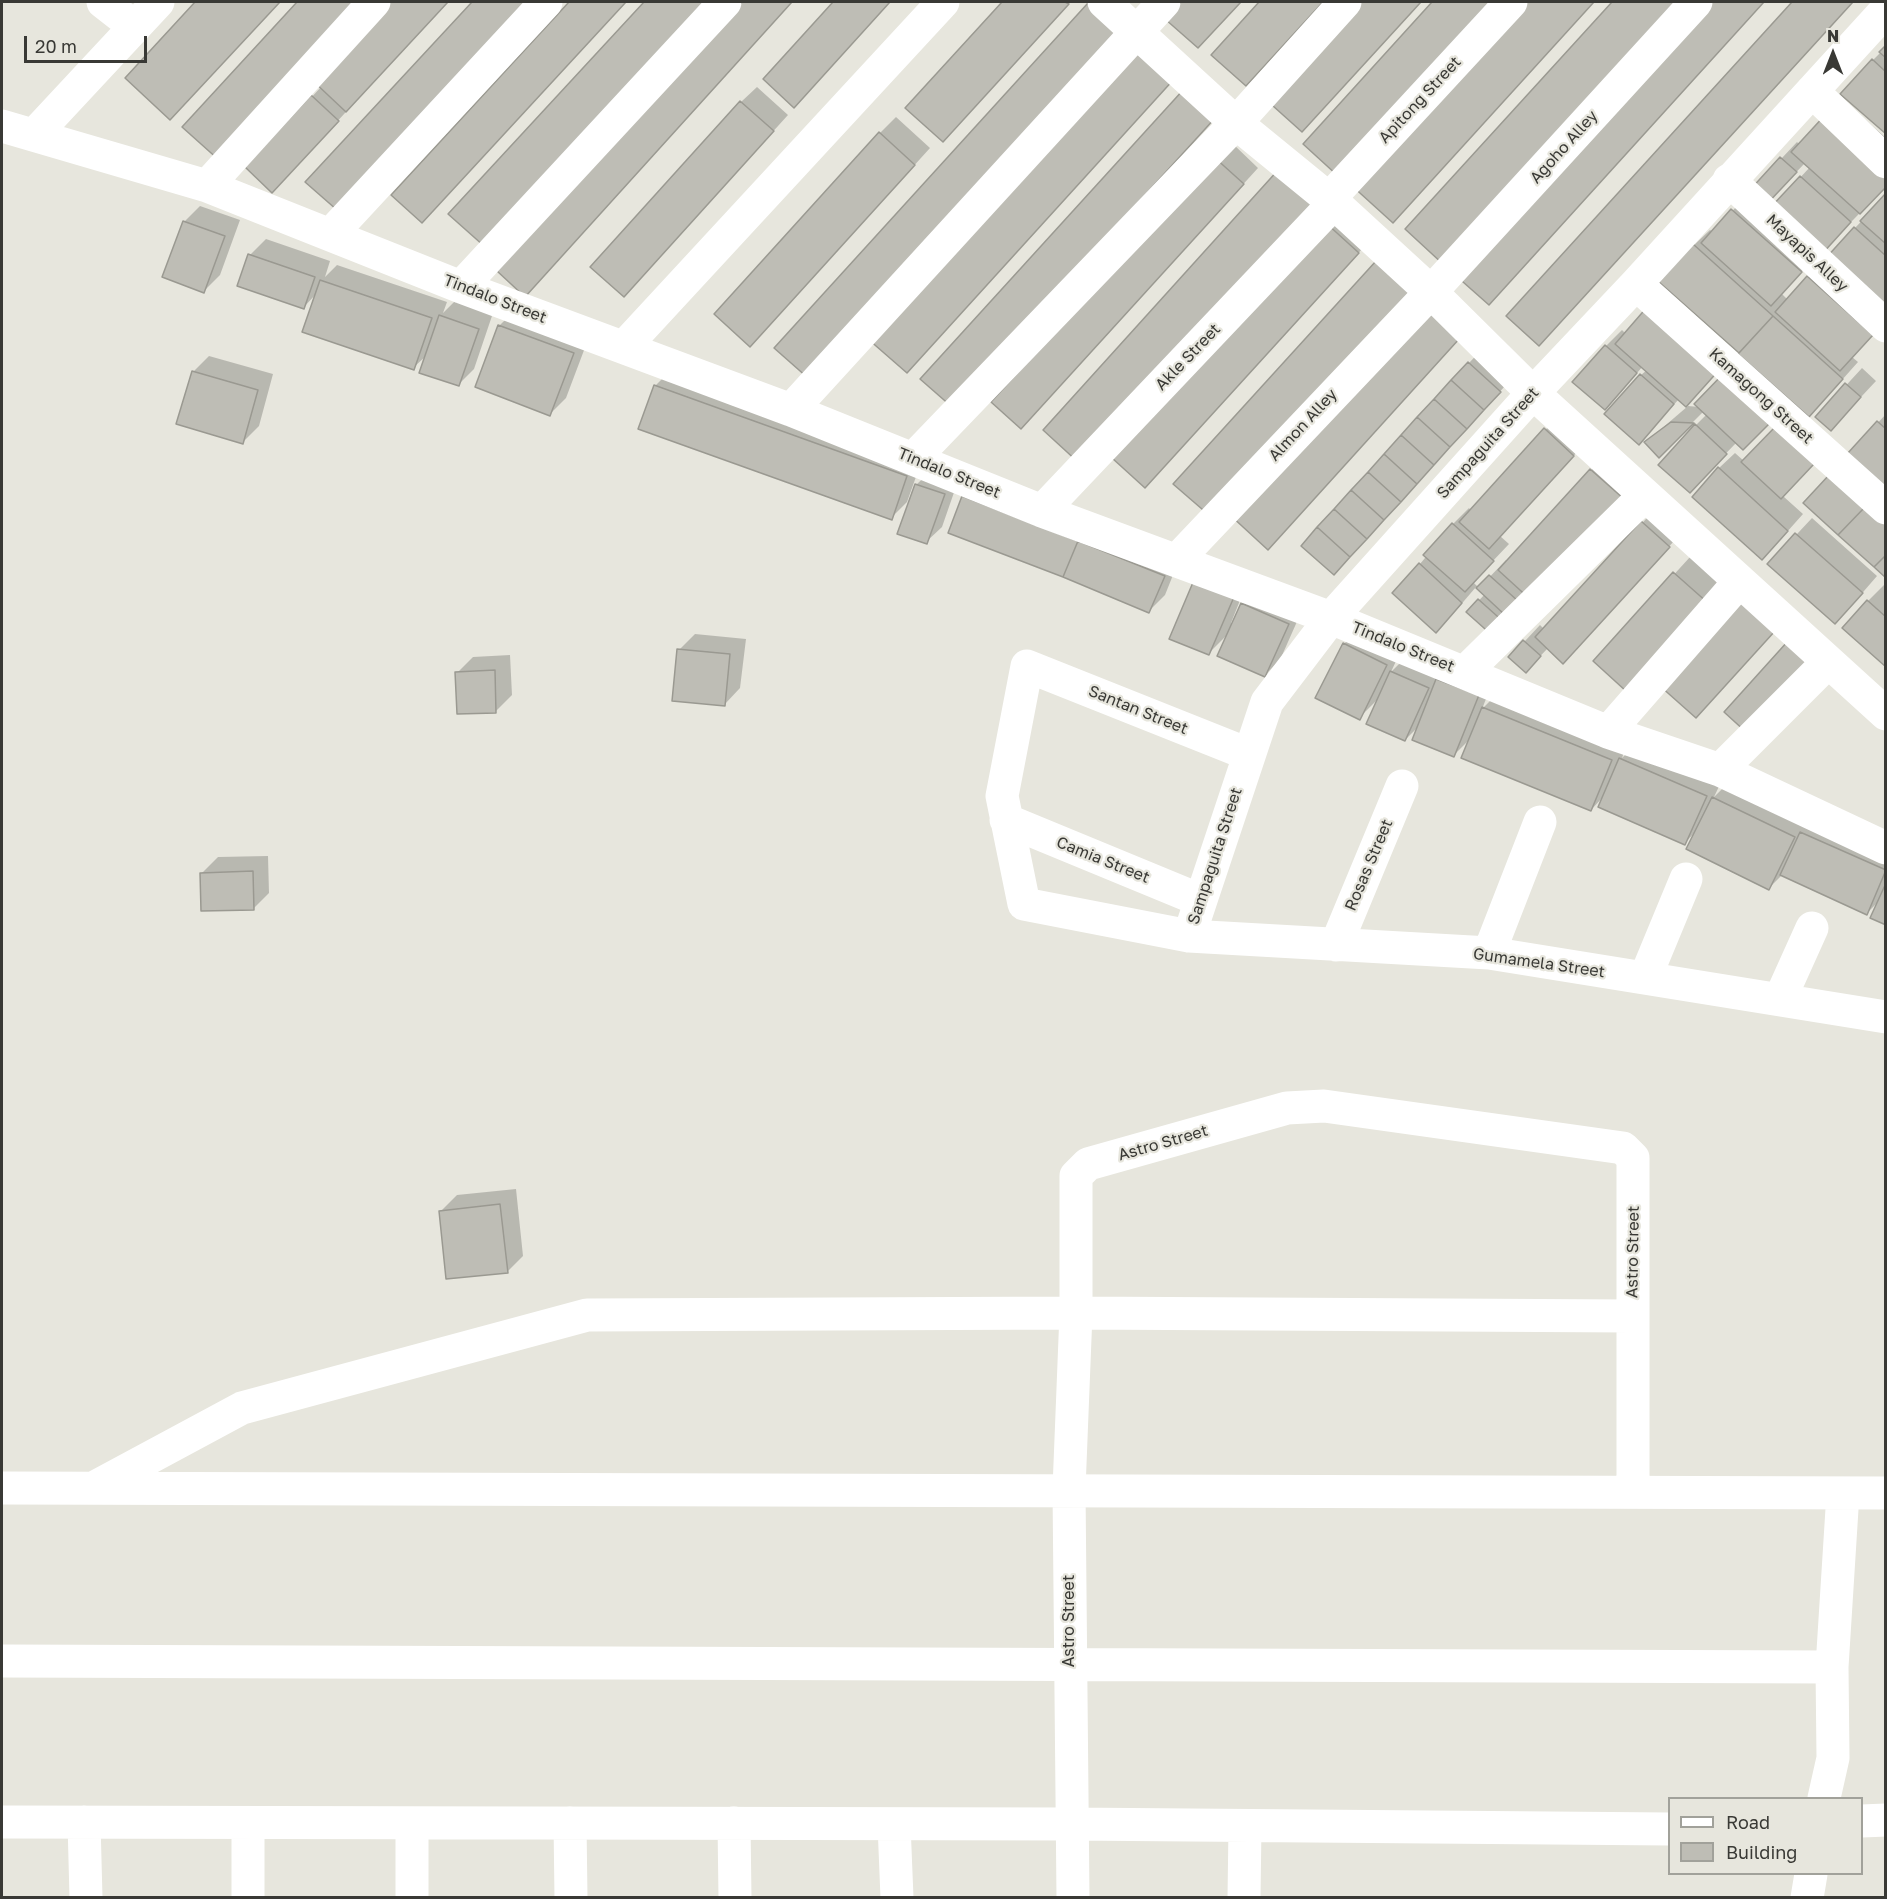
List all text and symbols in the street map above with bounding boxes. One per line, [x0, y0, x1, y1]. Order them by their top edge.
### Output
scale bar [27, 24, 150, 62]
north arrow [1803, 24, 1863, 84]
text: N [1827, 26, 1839, 46]
text: 20 m [35, 35, 77, 57]
street label: Apitong Street [1375, 53, 1465, 147]
street label: Agoho Alley [1526, 106, 1602, 188]
street label: Mayapis Alley [1762, 210, 1852, 296]
street label: Tindalo Street [441, 271, 549, 327]
street label: Akle Street [1151, 320, 1225, 394]
street label: Kamagong Street [1705, 344, 1817, 448]
street label: Sampaguita Street [1433, 383, 1543, 503]
street label: Almon Alley [1265, 385, 1341, 465]
street label: Tindalo Street [895, 444, 1003, 502]
street label: Tindalo Street [1349, 618, 1457, 676]
street label: Santan Street [1085, 681, 1191, 739]
street label: Sampaguita Street [1184, 785, 1246, 927]
street label: Rosas Street [1341, 816, 1397, 914]
street label: Camia Street [1054, 833, 1152, 887]
street label: Gumamela Street [1472, 944, 1606, 982]
street label: Astro Street [1116, 1121, 1210, 1165]
street label: Astro Street [1623, 1206, 1643, 1298]
street label: Astro Street [1059, 1575, 1079, 1667]
legend [1668, 1797, 1863, 1875]
text: Road [1726, 1811, 1770, 1833]
text: Building [1726, 1841, 1797, 1863]

